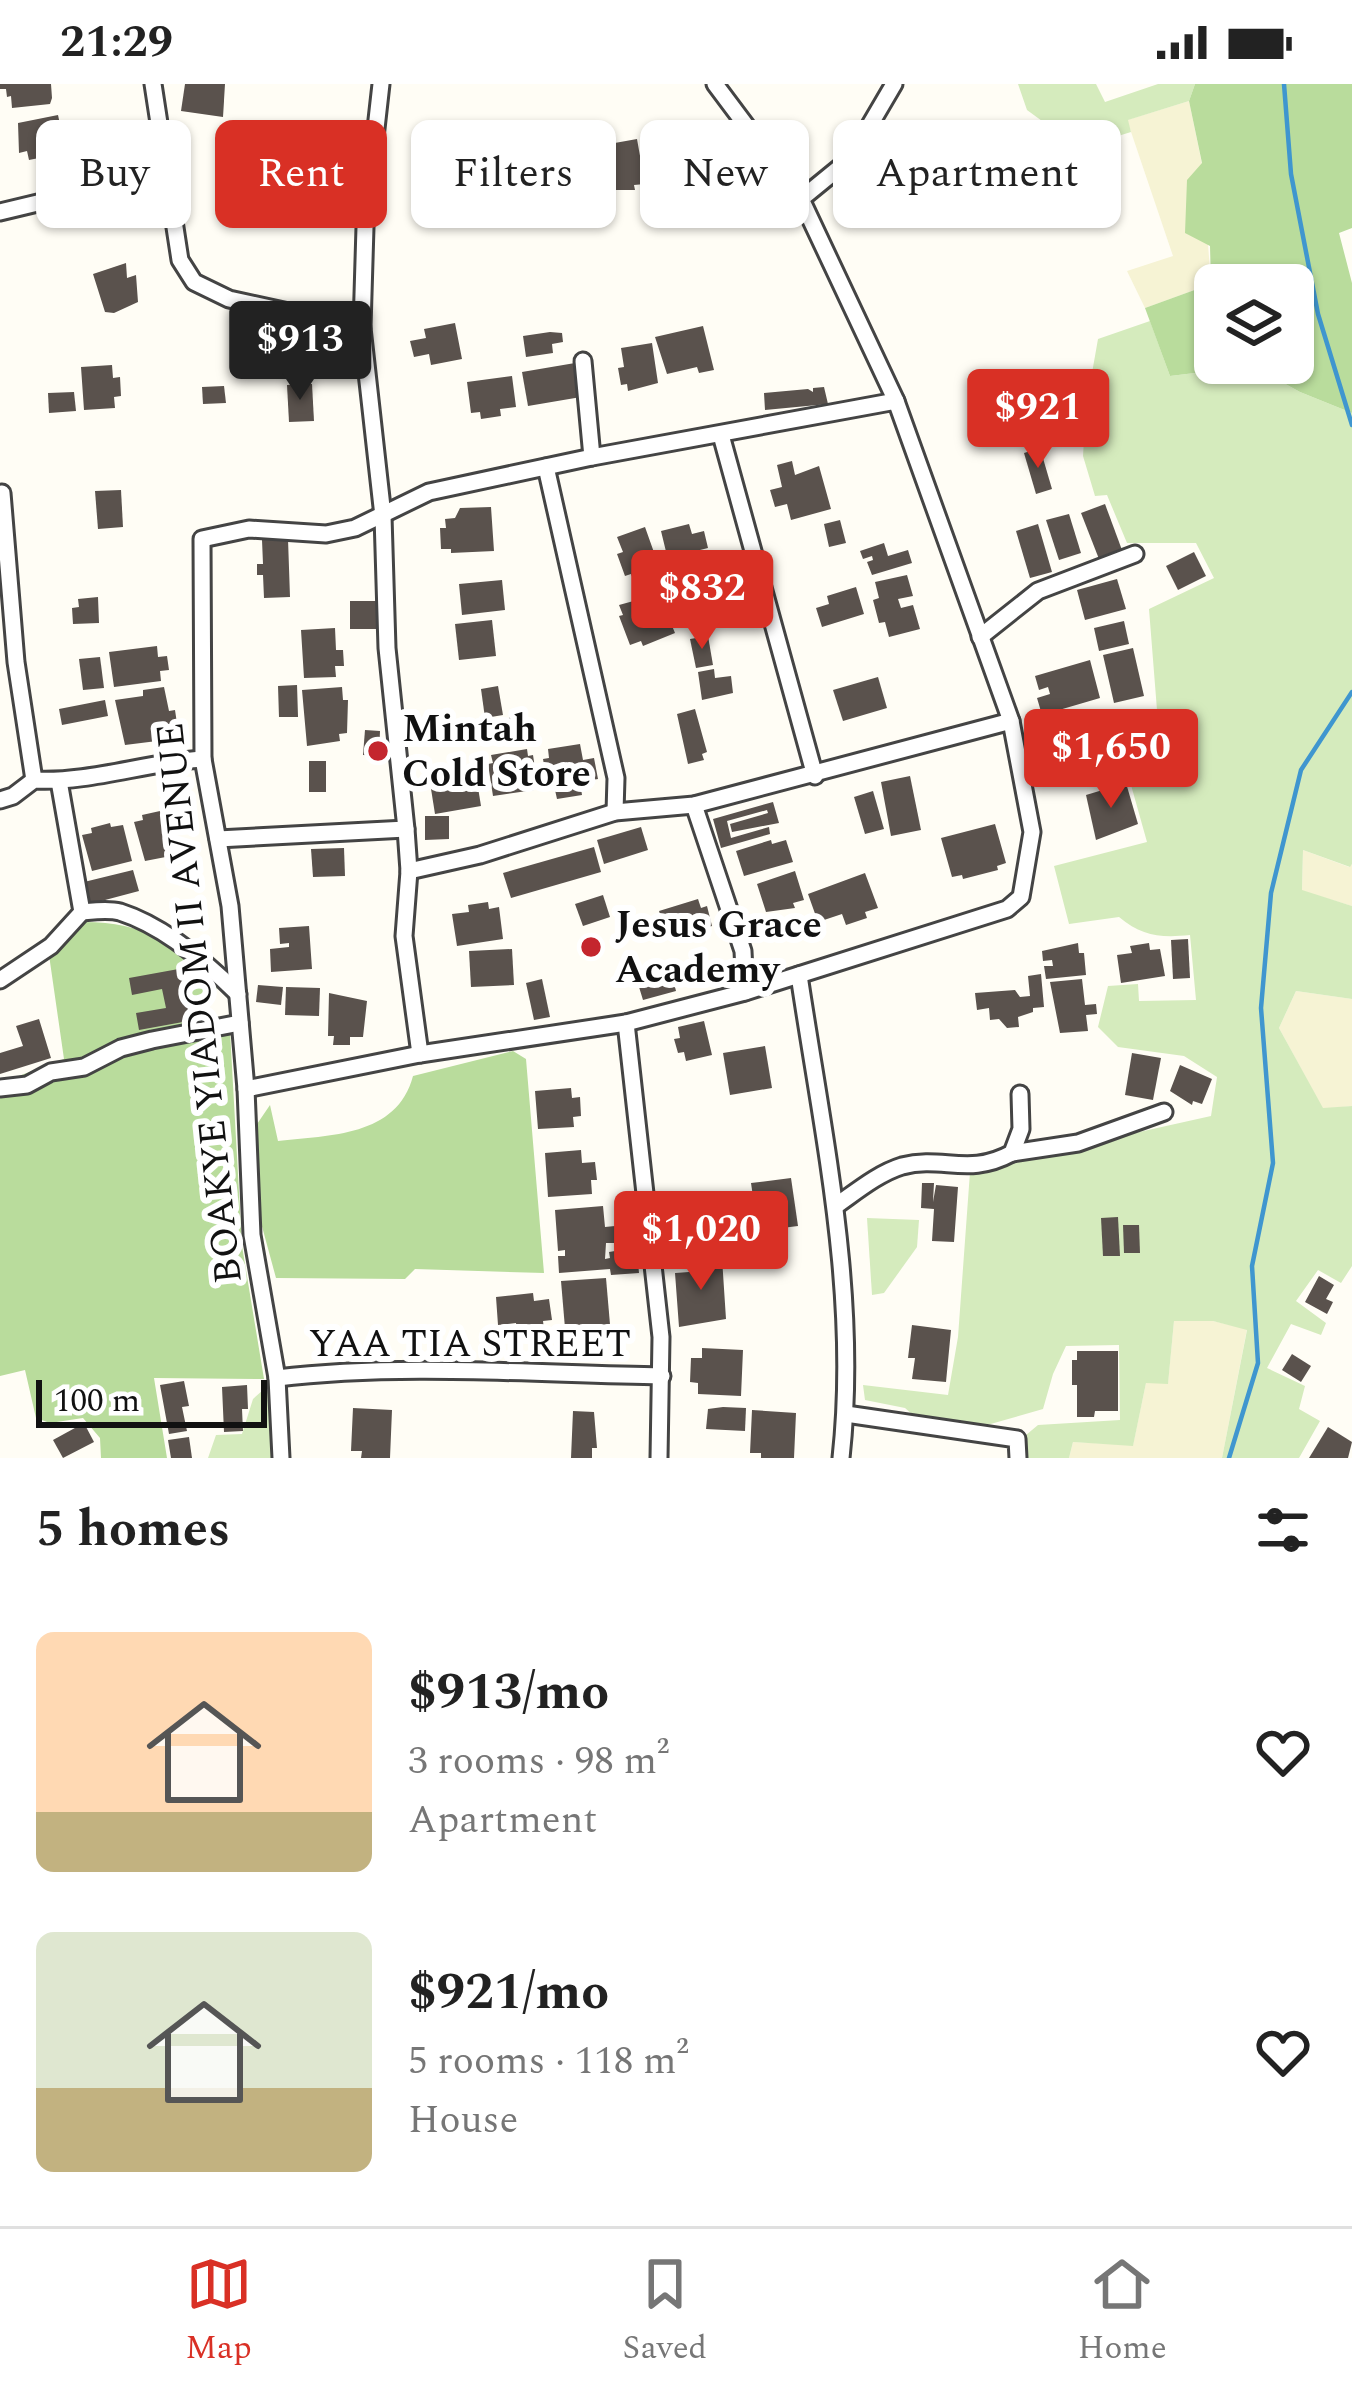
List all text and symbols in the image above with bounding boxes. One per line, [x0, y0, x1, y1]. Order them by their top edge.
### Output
text: 21:29 [60, 8, 173, 77]
chip: Buy [36, 120, 191, 228]
chip: Rent [215, 120, 387, 228]
chip: Filters [411, 120, 616, 228]
chip: New [640, 120, 809, 228]
chip: Apartment [833, 120, 1121, 228]
map controls [1194, 264, 1314, 384]
button: layers [1194, 264, 1314, 384]
pin: $913 [229, 301, 371, 403]
text: $913 [256, 310, 344, 369]
pin: $921 [967, 369, 1109, 471]
text: $921 [994, 378, 1082, 437]
pin: $832 [631, 550, 773, 652]
text: $832 [658, 559, 746, 618]
place label: Mintah Cold Store [402, 700, 591, 804]
pin: $1,650 [1013, 709, 1209, 811]
text: $1,650 [1051, 718, 1171, 777]
street label: BOAKYE YIADOM II AVENUE [141, 719, 259, 1287]
marker: Mintah Cold Store [365, 738, 391, 764]
place label: Jesus Grace Academy [615, 896, 822, 1000]
marker: Jesus Grace Academy [578, 934, 604, 960]
pin: $1,020 [603, 1191, 799, 1293]
text: $1,020 [641, 1200, 761, 1259]
street label: YAA TIA STREET [309, 1315, 631, 1374]
scale bar [36, 1374, 267, 1427]
text: 100 m [54, 1376, 140, 1426]
text: 5 homes [36, 1491, 230, 1569]
icon: filters [1250, 1497, 1316, 1563]
text: $913/mo [408, 1654, 609, 1732]
icon: home [132, 1680, 276, 1824]
icon: heart [1250, 1719, 1316, 1785]
text: 3 rooms · 98 m² [408, 1732, 669, 1791]
text: Apartment [408, 1791, 597, 1850]
text: $921/mo [408, 1954, 609, 2032]
icon: home [132, 1980, 276, 2124]
icon: heart [1250, 2019, 1316, 2085]
text: 5 rooms · 118 m² [408, 2032, 689, 2091]
text: House [408, 2091, 518, 2150]
tab: Map [185, 2251, 252, 2373]
tab: Saved [622, 2251, 707, 2373]
tab: Home [1078, 2251, 1167, 2373]

